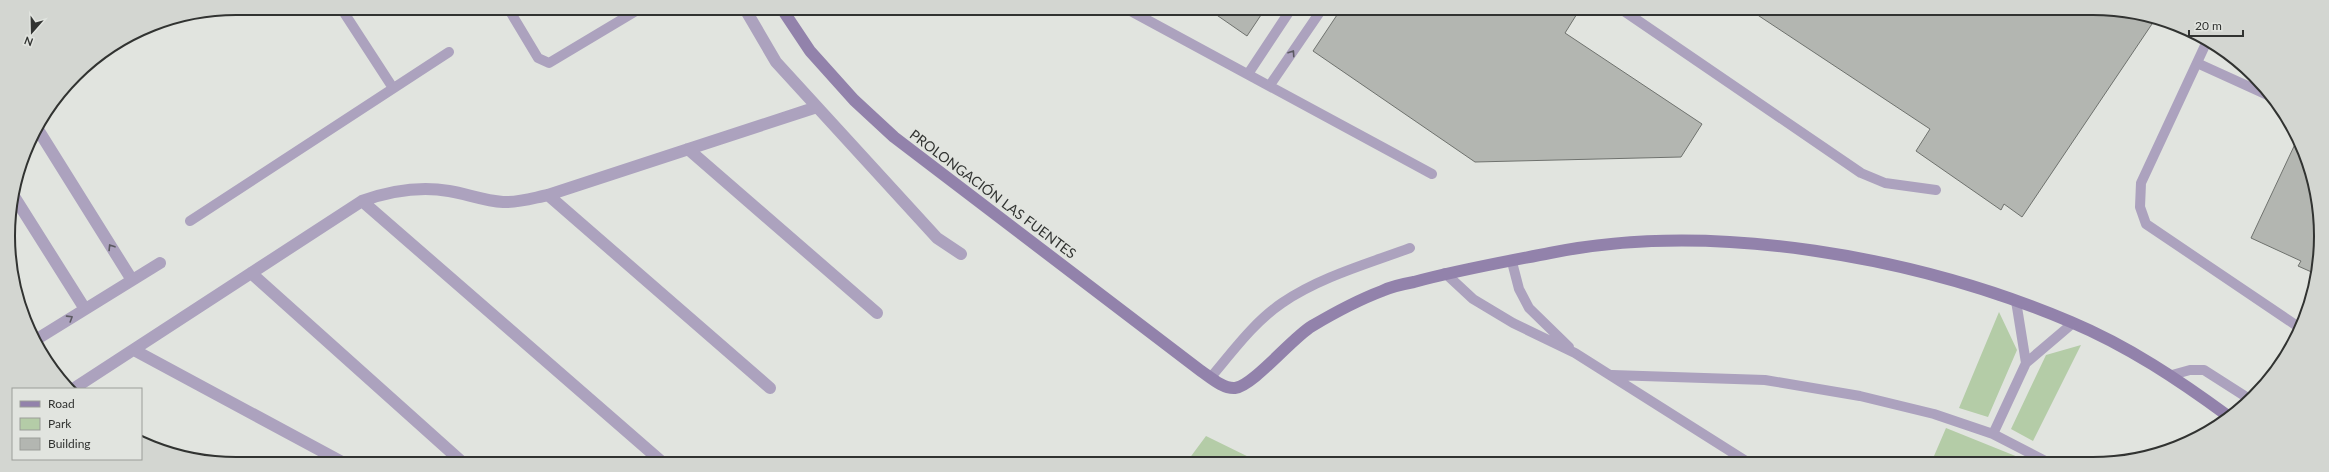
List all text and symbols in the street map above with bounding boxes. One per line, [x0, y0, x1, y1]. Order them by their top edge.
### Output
north arrow [12, 12, 52, 52]
scale bar [2189, 12, 2243, 38]
text: 20 m [2195, 18, 2222, 33]
text: N [22, 34, 35, 49]
one-way arrow [1287, 50, 1295, 57]
street label: PROLONGACIÓN LAS FUENTES [907, 125, 1080, 262]
one-way arrow [109, 244, 116, 251]
one-way arrow [66, 315, 73, 323]
legend [12, 388, 142, 460]
text: Road [48, 396, 75, 411]
text: Park [48, 416, 72, 431]
text: Building [48, 436, 91, 451]

